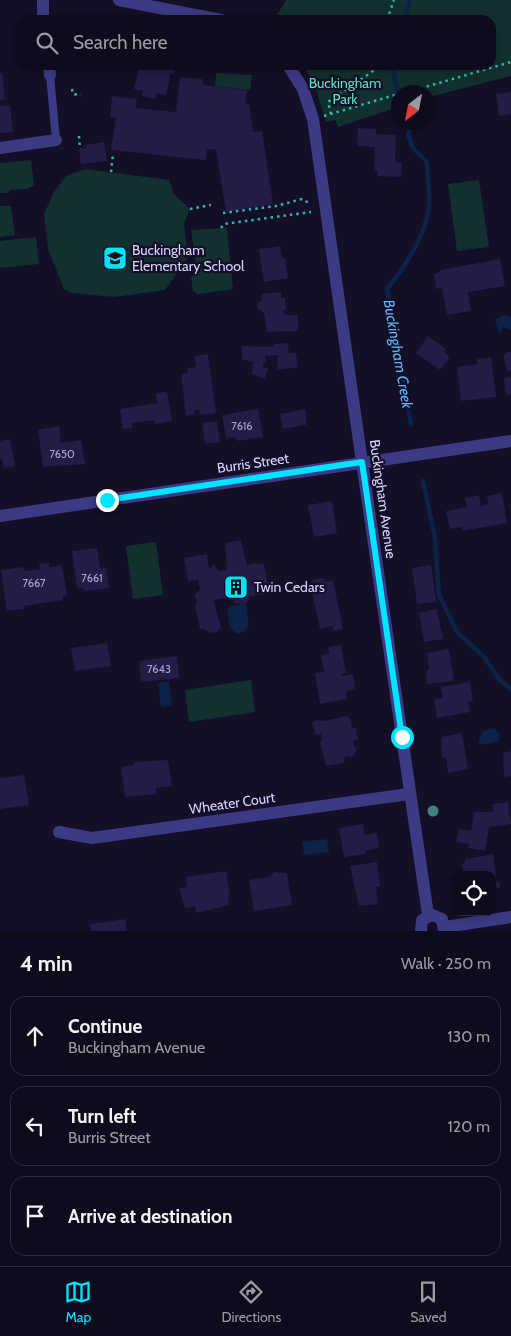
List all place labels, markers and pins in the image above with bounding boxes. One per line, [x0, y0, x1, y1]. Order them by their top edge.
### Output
place label: Buckingham Elementary School [132, 241, 245, 275]
school or university icon: Buckingham Elementary School [102, 245, 128, 271]
building icon: Twin Cedars [223, 574, 249, 600]
place label: Twin Cedars [254, 578, 325, 596]

